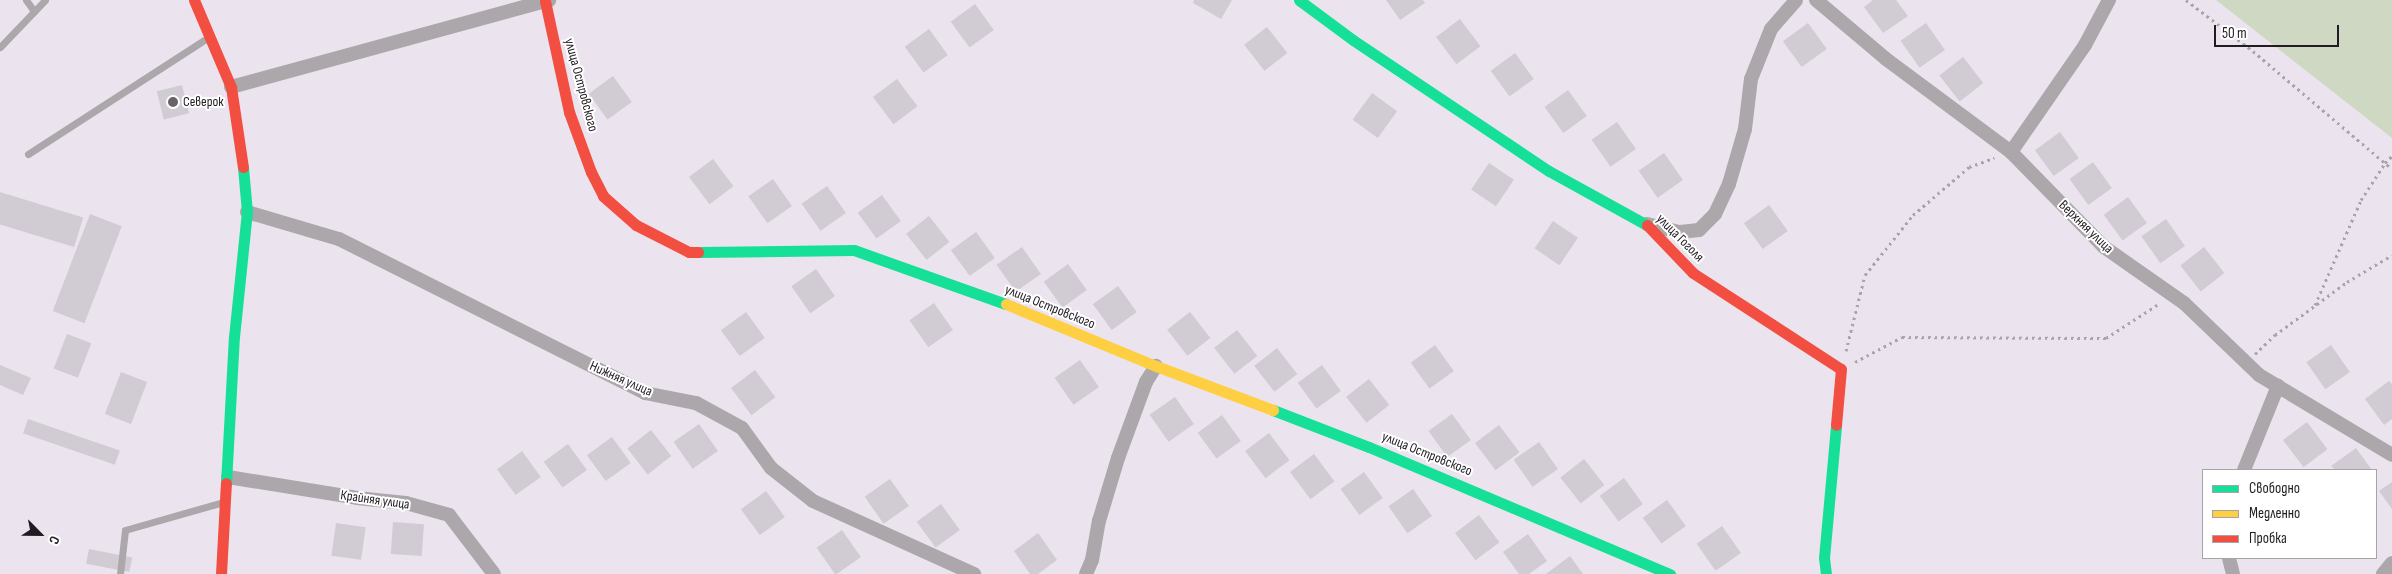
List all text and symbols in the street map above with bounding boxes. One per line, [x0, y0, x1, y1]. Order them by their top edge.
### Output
scale bar [2217, 15, 2342, 47]
text: 50 m [2222, 24, 2247, 43]
street label: улица Островского [560, 37, 602, 133]
place label: Северок [183, 94, 224, 110]
marker: Северок [167, 96, 179, 108]
street label: Верхняя улица [2055, 197, 2117, 257]
street label: улица Гоголя [1653, 211, 1707, 265]
street label: улица Островского [1002, 281, 1098, 333]
street label: Нижняя улица [587, 358, 655, 400]
street label: улица Островского [1379, 428, 1475, 480]
legend [2202, 469, 2377, 559]
text: Свободно [2249, 479, 2300, 498]
street label: Крайняя улица [339, 487, 411, 513]
text: Медленно [2249, 504, 2300, 523]
north arrow [15, 509, 65, 559]
text: Пробка [2249, 529, 2287, 548]
text: С [45, 533, 63, 547]

